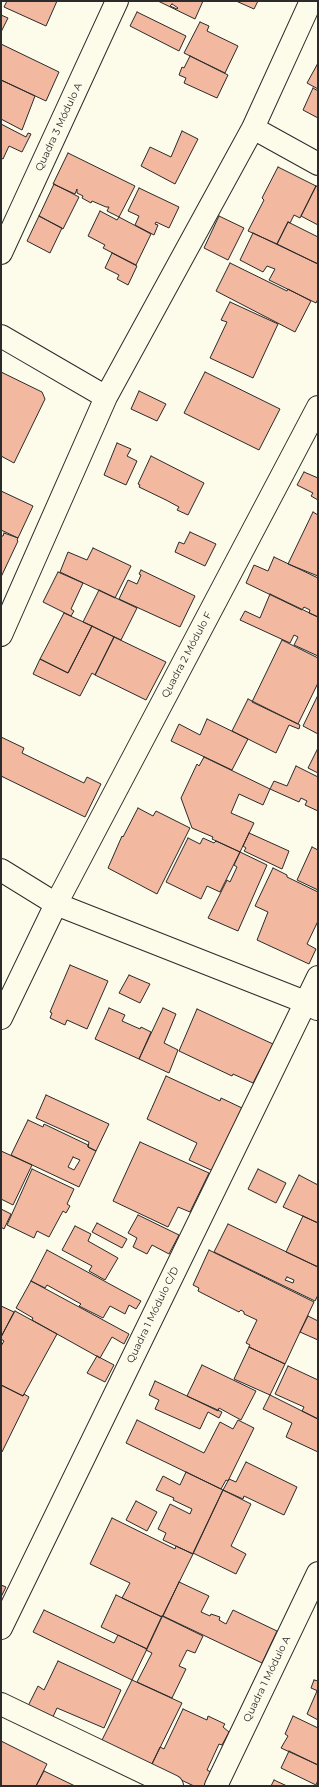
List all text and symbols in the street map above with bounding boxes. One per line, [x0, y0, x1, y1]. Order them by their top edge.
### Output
street label: Quadra 3 Módulo A [33, 81, 85, 173]
street label: Quadra 2 Módulo F [159, 610, 215, 700]
street label: Quadra 1 Módulo C/D [124, 1265, 182, 1365]
street label: Quadra 1 Módulo A [241, 1634, 293, 1724]

